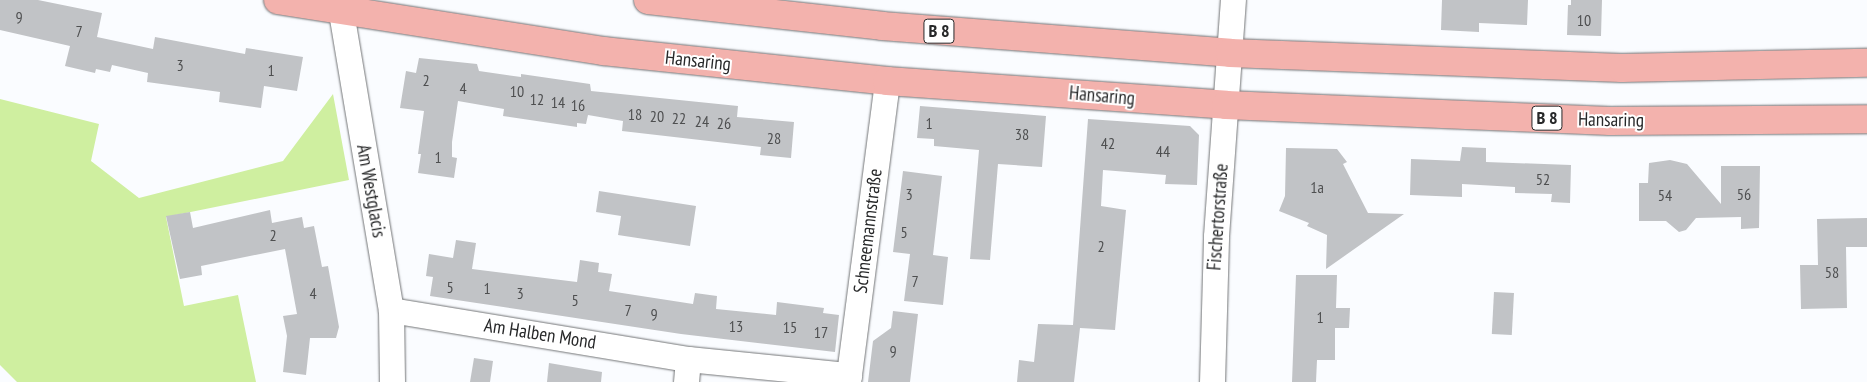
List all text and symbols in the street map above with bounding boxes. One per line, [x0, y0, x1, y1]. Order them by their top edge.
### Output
house number: 9 [15, 7, 23, 27]
house number: 10 [1577, 10, 1591, 30]
road number: B 8 [923, 16, 955, 46]
house number: 7 [75, 21, 83, 41]
street label: Hansaring [664, 46, 732, 76]
house number: 3 [176, 55, 184, 75]
house number: 1 [267, 60, 275, 80]
house number: 2 [422, 70, 430, 90]
house number: 4 [459, 78, 467, 98]
house number: 10 [510, 81, 524, 101]
street label: Hansaring [1068, 82, 1136, 110]
house number: 12 [530, 89, 544, 109]
house number: 14 [551, 92, 565, 112]
house number: 16 [571, 95, 585, 115]
road number: B 8 [1531, 102, 1563, 134]
house number: 18 [628, 104, 642, 124]
house number: 20 [650, 106, 664, 126]
house number: 22 [672, 108, 686, 128]
street label: Hansaring [1578, 108, 1644, 132]
house number: 24 [695, 111, 709, 131]
house number: 26 [717, 113, 731, 133]
house number: 1 [925, 113, 933, 133]
house number: 38 [1015, 124, 1029, 144]
house number: 28 [767, 128, 781, 148]
house number: 42 [1101, 133, 1115, 153]
house number: 44 [1156, 141, 1170, 161]
street label: Am Westglacis [352, 143, 390, 239]
house number: 1 [434, 147, 442, 167]
street label: Fischertorstraße [1203, 163, 1233, 271]
street label: Schneemannstraße [849, 167, 887, 295]
house number: 52 [1536, 169, 1550, 189]
house number: 1a [1310, 177, 1324, 197]
house number: 3 [905, 184, 913, 204]
house number: 56 [1737, 184, 1751, 204]
house number: 54 [1658, 185, 1672, 205]
house number: 5 [900, 222, 908, 242]
house number: 2 [269, 225, 277, 245]
house number: 2 [1097, 236, 1105, 256]
house number: 58 [1825, 262, 1839, 282]
house number: 7 [911, 271, 919, 291]
house number: 5 [446, 277, 454, 297]
house number: 1 [483, 278, 491, 298]
house number: 4 [309, 283, 317, 303]
house number: 3 [516, 283, 524, 303]
house number: 5 [571, 290, 579, 310]
house number: 7 [624, 300, 632, 320]
house number: 9 [650, 304, 658, 324]
house number: 1 [1316, 307, 1324, 327]
street label: Am Halben Mond [482, 314, 598, 354]
house number: 13 [729, 316, 743, 336]
house number: 15 [783, 317, 797, 337]
house number: 17 [814, 322, 828, 342]
house number: 9 [889, 341, 897, 361]

